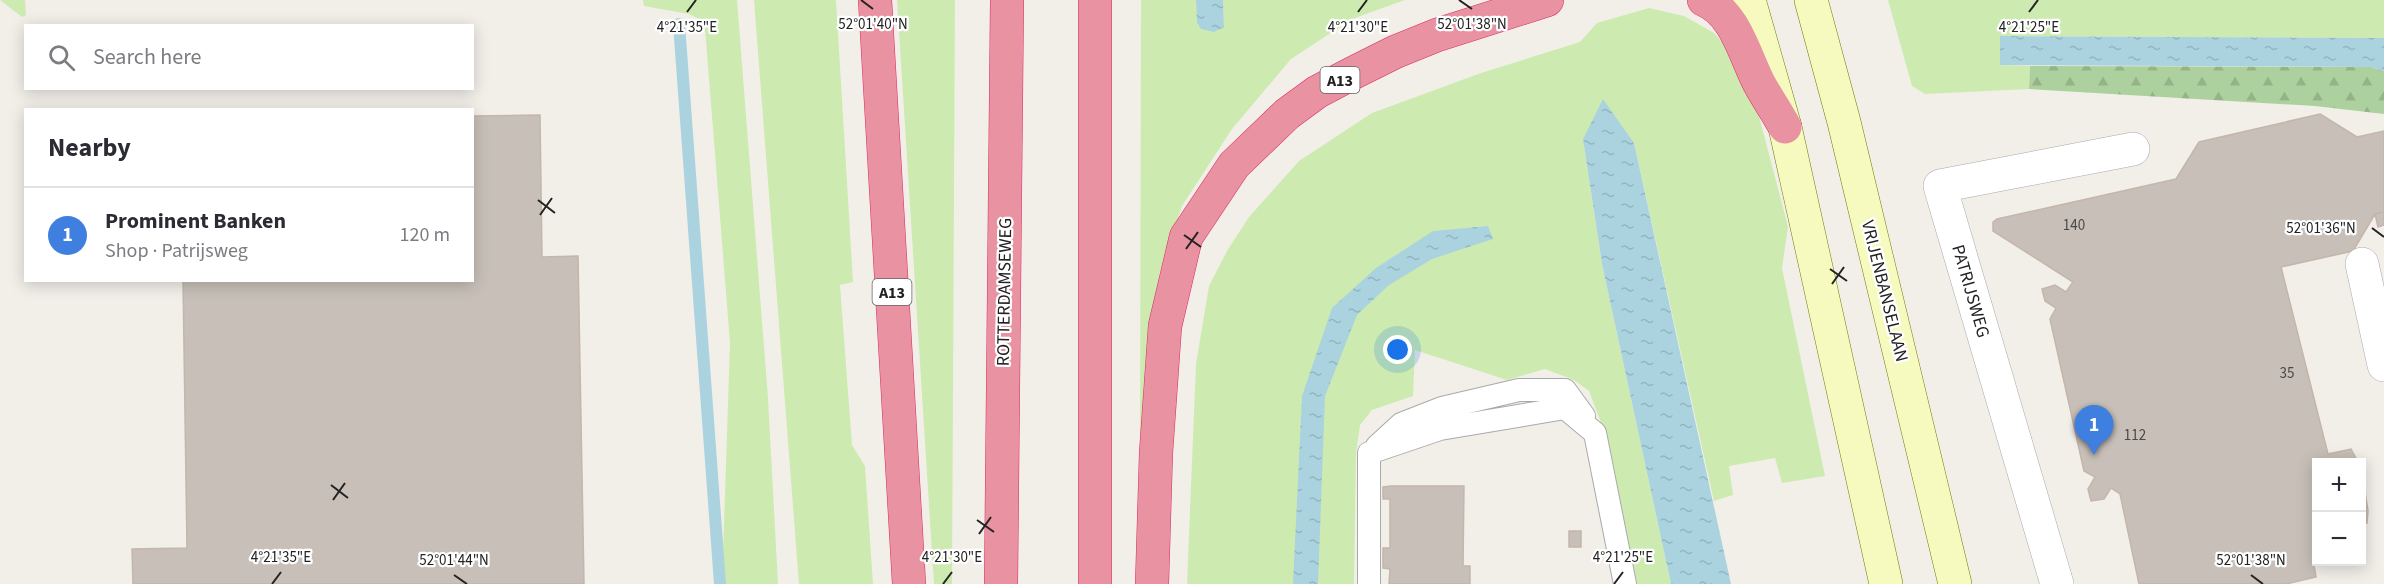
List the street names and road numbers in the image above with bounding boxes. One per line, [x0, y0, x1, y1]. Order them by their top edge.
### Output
road number: A13 [1320, 67, 1360, 93]
street label: ROTTERDAMSEWEG [991, 218, 1018, 366]
street label: VRIJENBANSELAAN [1855, 218, 1914, 364]
street label: PATRIJSWEG [1945, 242, 1996, 341]
road number: A13 [872, 279, 912, 305]

